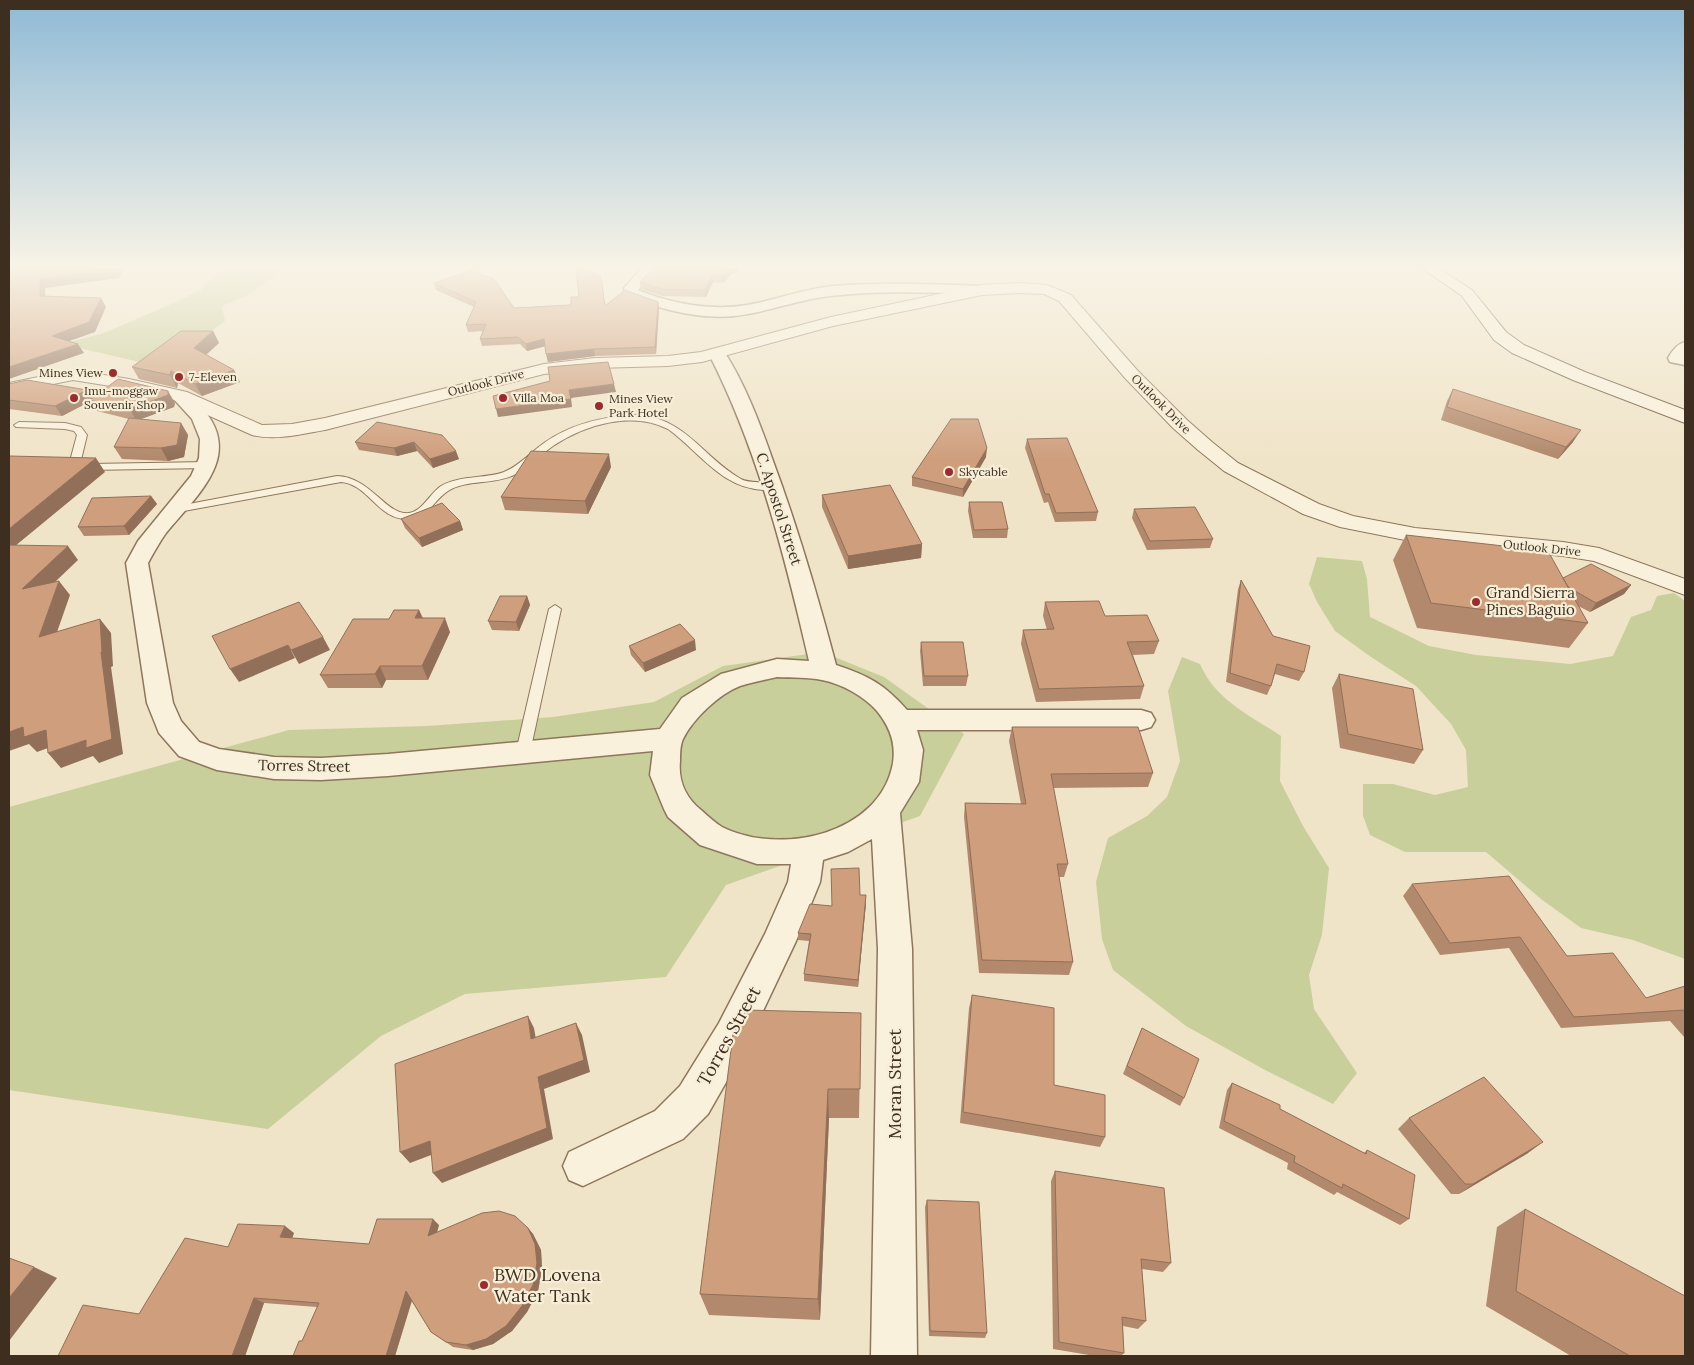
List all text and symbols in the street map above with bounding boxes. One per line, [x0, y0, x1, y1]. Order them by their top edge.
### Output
place label: Mines View [39, 365, 103, 380]
street label: Outlook Drive [446, 366, 526, 399]
marker: Mines View [107, 367, 119, 379]
place label: 7-Eleven [189, 369, 237, 384]
marker: 7-Eleven [173, 371, 185, 383]
street label: Outlook Drive [1128, 371, 1195, 437]
place label: Imu-moggaw Souvenir Shop [84, 383, 165, 412]
place label: Villa Moa [512, 390, 564, 405]
place label: Mines View Park Hotel [609, 391, 673, 420]
marker: Imu-moggaw Souvenir Shop [68, 392, 80, 404]
marker: Villa Moa [497, 392, 509, 404]
marker: Mines View Park Hotel [593, 400, 605, 412]
street label: C. Apostol Street [752, 450, 807, 568]
place label: Skycable [959, 464, 1008, 479]
marker: Skycable [943, 466, 955, 478]
street label: Outlook Drive [1502, 536, 1582, 559]
place label: Grand Sierra Pines Baguio [1486, 583, 1575, 619]
marker: Grand Sierra Pines Baguio [1470, 596, 1482, 608]
street label: Torres Street [258, 755, 350, 776]
street label: Torres Street [692, 982, 765, 1090]
street label: Moran Street [883, 1029, 906, 1139]
place label: BWD Lovena Water Tank [494, 1263, 601, 1307]
marker: BWD Lovena Water Tank [478, 1279, 490, 1291]

